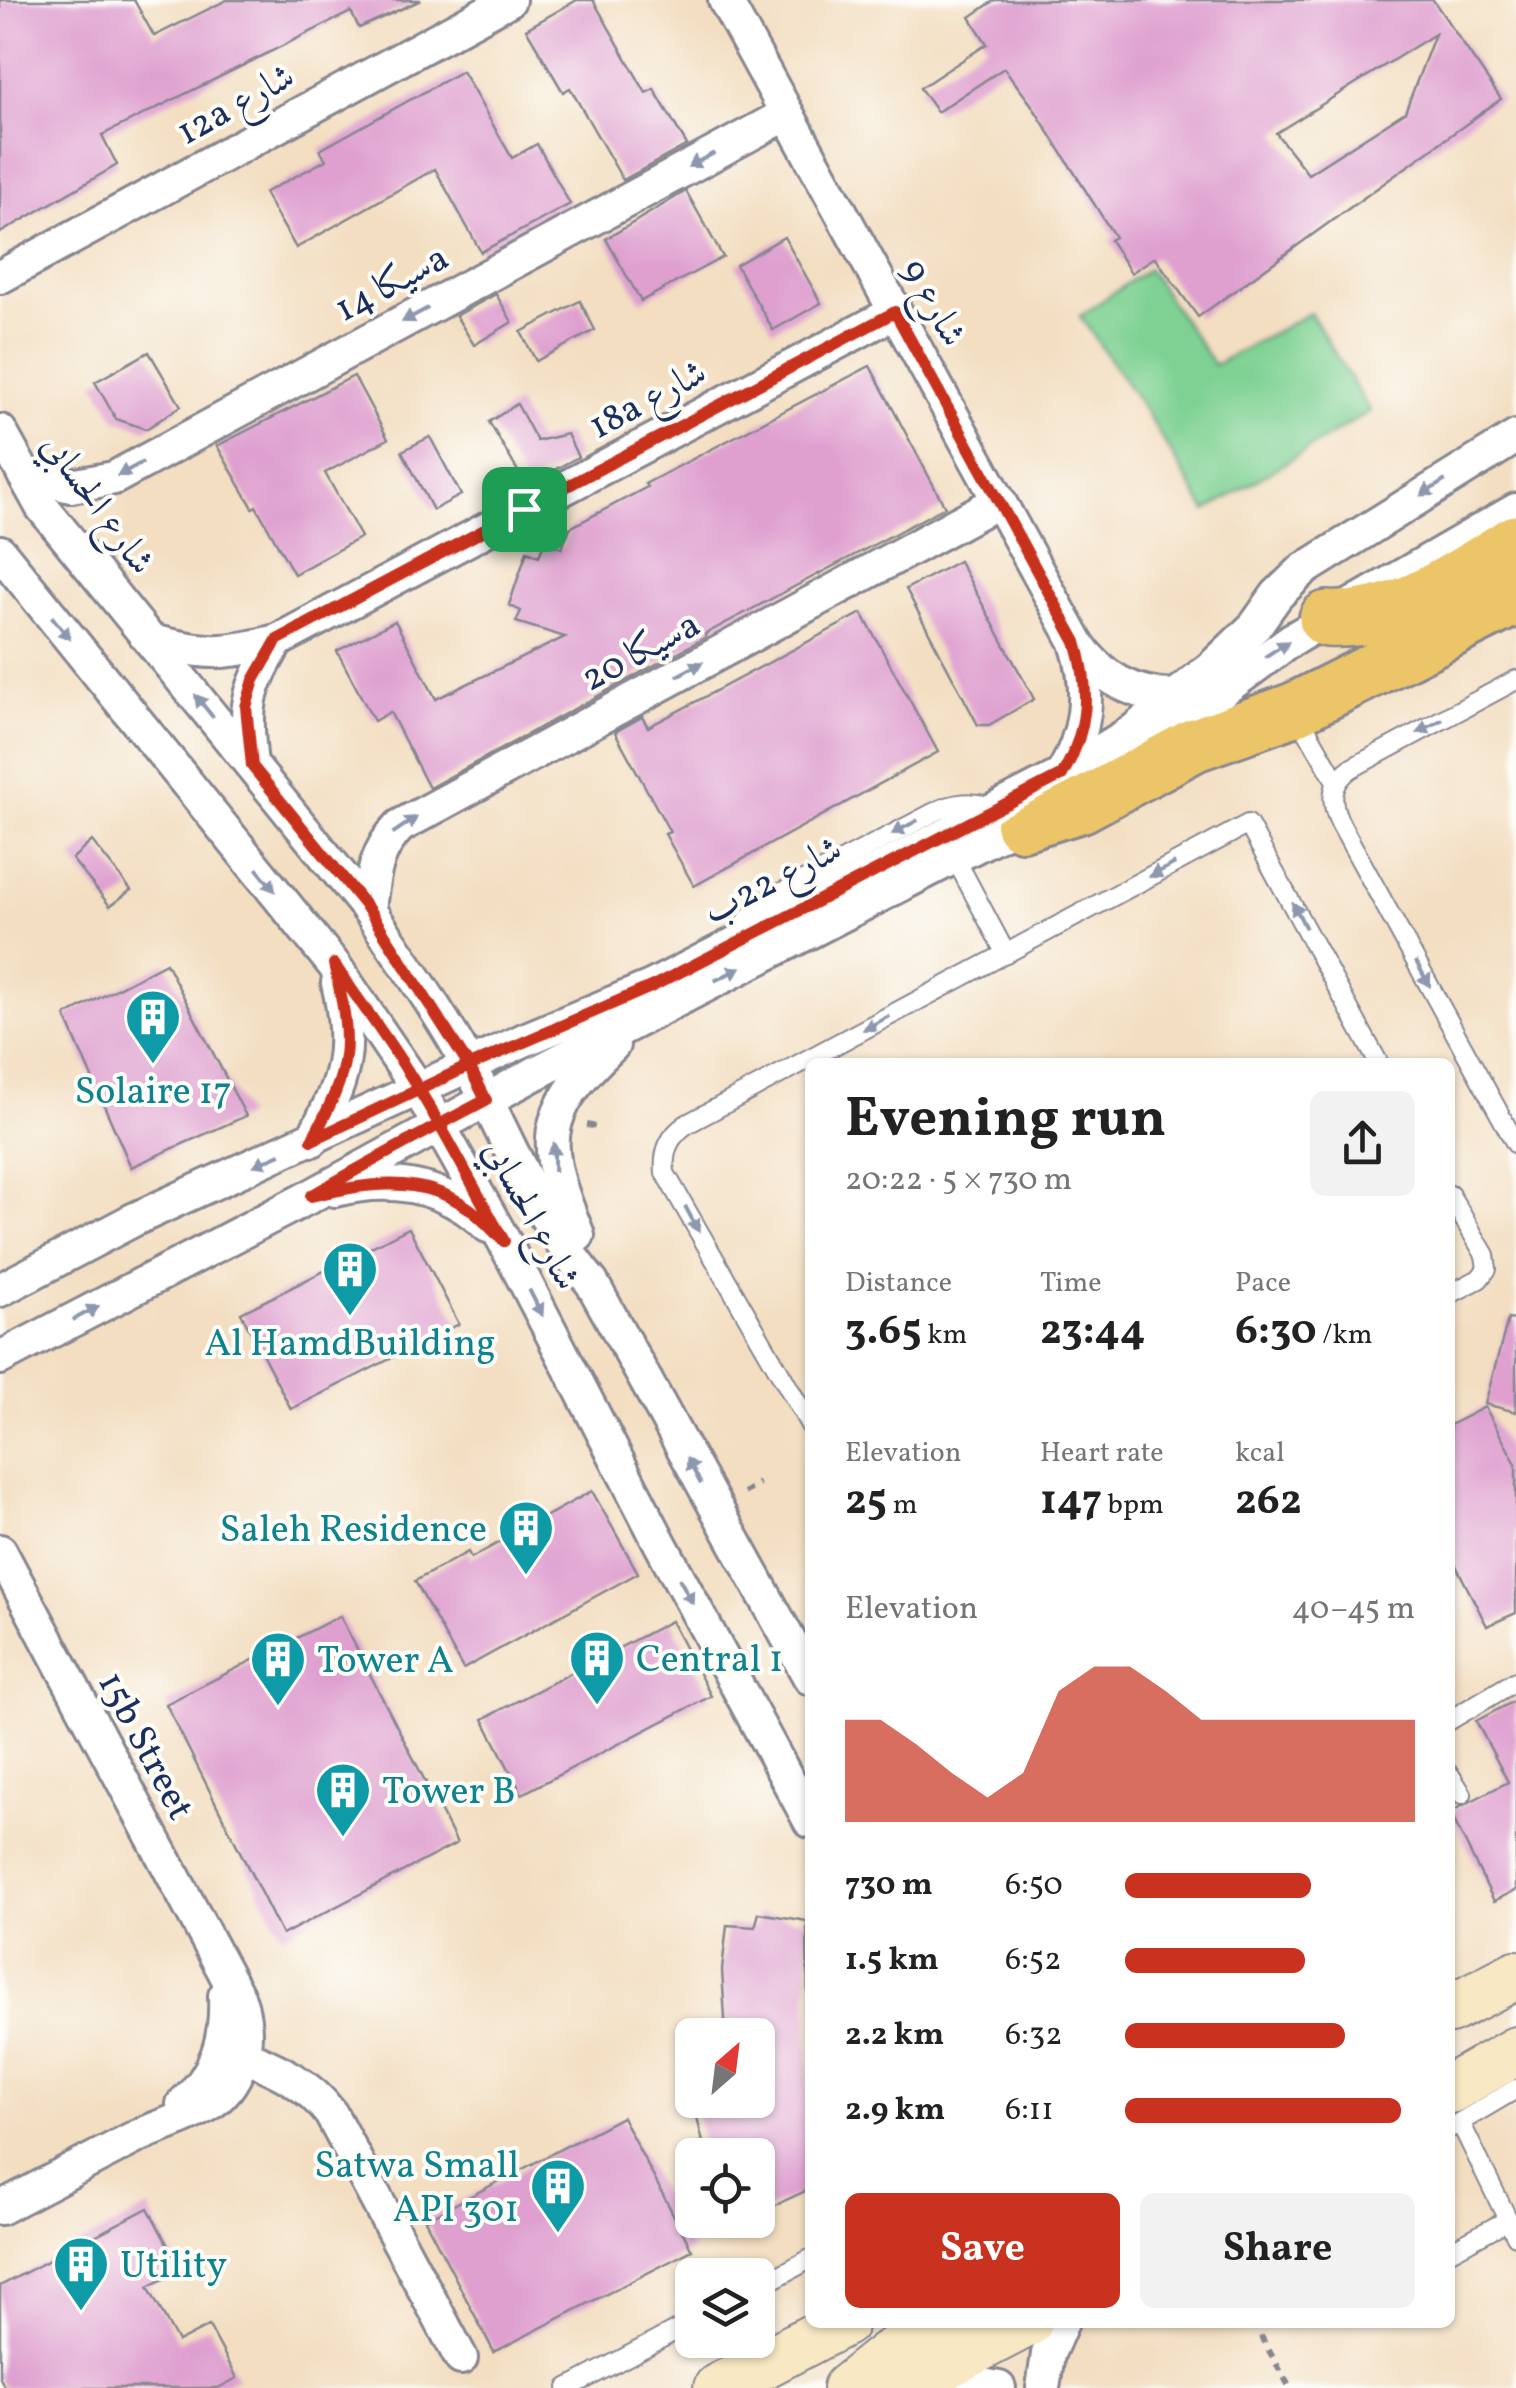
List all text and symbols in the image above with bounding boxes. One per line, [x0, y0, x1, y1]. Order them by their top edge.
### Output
street label: 12a شارع [168, 52, 306, 161]
one-way arrow [687, 151, 716, 168]
street label: سيكا 14a [326, 233, 459, 337]
street label: شارع 9 [885, 250, 978, 358]
one-way arrow [401, 306, 430, 323]
street label: 18a شارع [580, 348, 717, 455]
street label: شارع الحسابي [26, 423, 166, 588]
one-way arrow [115, 461, 144, 478]
pin [482, 467, 567, 552]
one-way arrow [1420, 479, 1447, 497]
icon: arrive [497, 482, 552, 537]
street label: سيكا 20a [573, 600, 710, 706]
one-way arrow [50, 615, 71, 640]
one-way arrow [1264, 640, 1291, 658]
one-way arrow [676, 660, 705, 677]
one-way arrow [194, 694, 215, 719]
one-way arrow [1416, 717, 1444, 735]
one-way arrow [392, 816, 419, 835]
one-way arrow [891, 818, 920, 835]
street label: شارع 22ب [695, 825, 853, 941]
one-way arrow [1148, 861, 1177, 878]
one-way arrow [255, 868, 276, 893]
one-way arrow [1291, 900, 1308, 929]
one-way arrow [1414, 960, 1431, 989]
one-way arrow [714, 966, 743, 983]
building icon: Solaire 17 [123, 987, 183, 1066]
one-way arrow [862, 1014, 890, 1032]
place label: Solaire 17 [74, 1067, 232, 1120]
text: Evening run [845, 1083, 1166, 1159]
button: share [1310, 1091, 1415, 1196]
street label: شارع الحسابي [467, 1131, 592, 1301]
one-way arrow [546, 1141, 562, 1173]
one-way arrow [252, 1151, 281, 1168]
text: 20:22 · 5 × 730 m [845, 1159, 1072, 1203]
one-way arrow [683, 1205, 700, 1234]
building icon: Al HamdBuilding [320, 1239, 380, 1318]
text: Distance [845, 1264, 952, 1303]
text: Time [1040, 1264, 1101, 1303]
text: Pace [1235, 1264, 1291, 1303]
one-way arrow [527, 1288, 544, 1317]
text: 3.65 [845, 1303, 922, 1362]
text: 23:44 [1040, 1303, 1146, 1362]
text: 6:30 [1235, 1303, 1317, 1362]
one-way arrow [72, 1305, 101, 1322]
text: km [922, 1316, 967, 1355]
text: /km [1317, 1316, 1373, 1355]
place label: Al HamdBuilding [204, 1319, 496, 1372]
text: Elevation [845, 1434, 961, 1473]
text: Heart rate [1040, 1434, 1164, 1473]
text: kcal [1235, 1434, 1285, 1473]
one-way arrow [686, 1457, 704, 1485]
text: 25 [845, 1473, 887, 1532]
text: 147 [1040, 1473, 1102, 1532]
text: 262 [1235, 1473, 1302, 1532]
text: m [887, 1486, 917, 1525]
text: bpm [1102, 1486, 1164, 1525]
building icon: Saleh Residence [496, 1498, 556, 1577]
place label: Saleh Residence [219, 1505, 487, 1558]
one-way arrow [676, 1577, 694, 1605]
text: Elevation [845, 1588, 978, 1632]
text: 40–45 m [1292, 1588, 1415, 1632]
building icon: Central 1 [567, 1628, 627, 1707]
building icon: Tower A [248, 1629, 308, 1708]
place label: Central 1 [636, 1635, 783, 1688]
place label: Tower A [317, 1636, 454, 1689]
street label: 15b Street [83, 1663, 205, 1830]
building icon: Tower B [313, 1760, 373, 1839]
place label: Tower B [382, 1767, 516, 1820]
text: 730 m [845, 1864, 933, 1908]
text: 6:50 [1005, 1864, 1063, 1908]
text: 1.5 km [845, 1939, 939, 1983]
text: 6:52 [1005, 1939, 1061, 1983]
text: 2.2 km [845, 2014, 944, 2058]
text: 6:32 [1005, 2014, 1062, 2058]
north arrow [675, 2018, 775, 2118]
map controls [675, 2018, 775, 2358]
text: 2.9 km [845, 2089, 945, 2133]
text: 6:11 [1005, 2089, 1054, 2133]
button: locate [675, 2138, 775, 2238]
place label: Satwa Small API 301 [314, 2141, 519, 2238]
building icon: Satwa Small API 301 [528, 2156, 588, 2235]
button: Save [845, 2193, 1120, 2308]
button: Share [1140, 2193, 1415, 2308]
building icon: Utility [51, 2234, 111, 2313]
place label: Utility [120, 2241, 227, 2294]
button: layers [675, 2258, 775, 2358]

